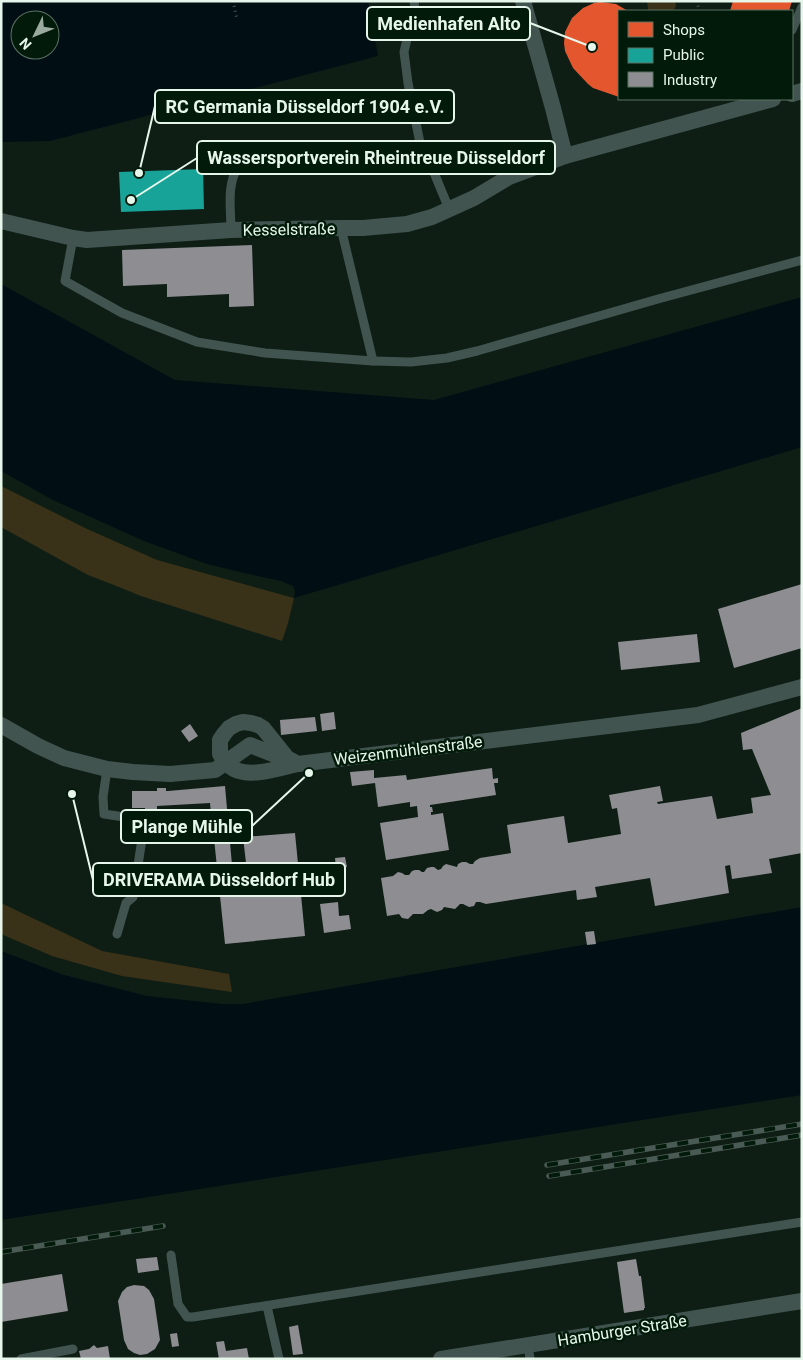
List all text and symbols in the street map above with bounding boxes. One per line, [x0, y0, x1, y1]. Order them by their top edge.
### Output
callout: Medienhafen Alto [367, 7, 530, 40]
north arrow [10, 10, 60, 60]
legend [618, 10, 793, 100]
text: Medienhafen Alto [377, 13, 521, 34]
text: Shops [663, 21, 705, 39]
text: N [16, 35, 35, 53]
text: Public [663, 46, 704, 64]
text: Industry [663, 71, 717, 89]
callout: RC Germania Düsseldorf 1904 e.V. [155, 90, 454, 123]
text: RC Germania Düsseldorf 1904 e.V. [165, 96, 445, 117]
callout: Wassersportverein Rheintreue Düsseldorf [197, 141, 555, 174]
text: Wassersportverein Rheintreue Düsseldorf [207, 147, 545, 168]
street label: Kesselstraße [243, 219, 335, 240]
street label: Weizenmühlenstraße [333, 732, 483, 769]
callout: Plange Mühle [121, 810, 252, 843]
text: Plange Mühle [132, 816, 243, 837]
callout: DRIVERAMA Düsseldorf Hub [93, 863, 345, 896]
text: DRIVERAMA Düsseldorf Hub [103, 869, 335, 890]
street label: Hamburger Straße [556, 1311, 688, 1350]

